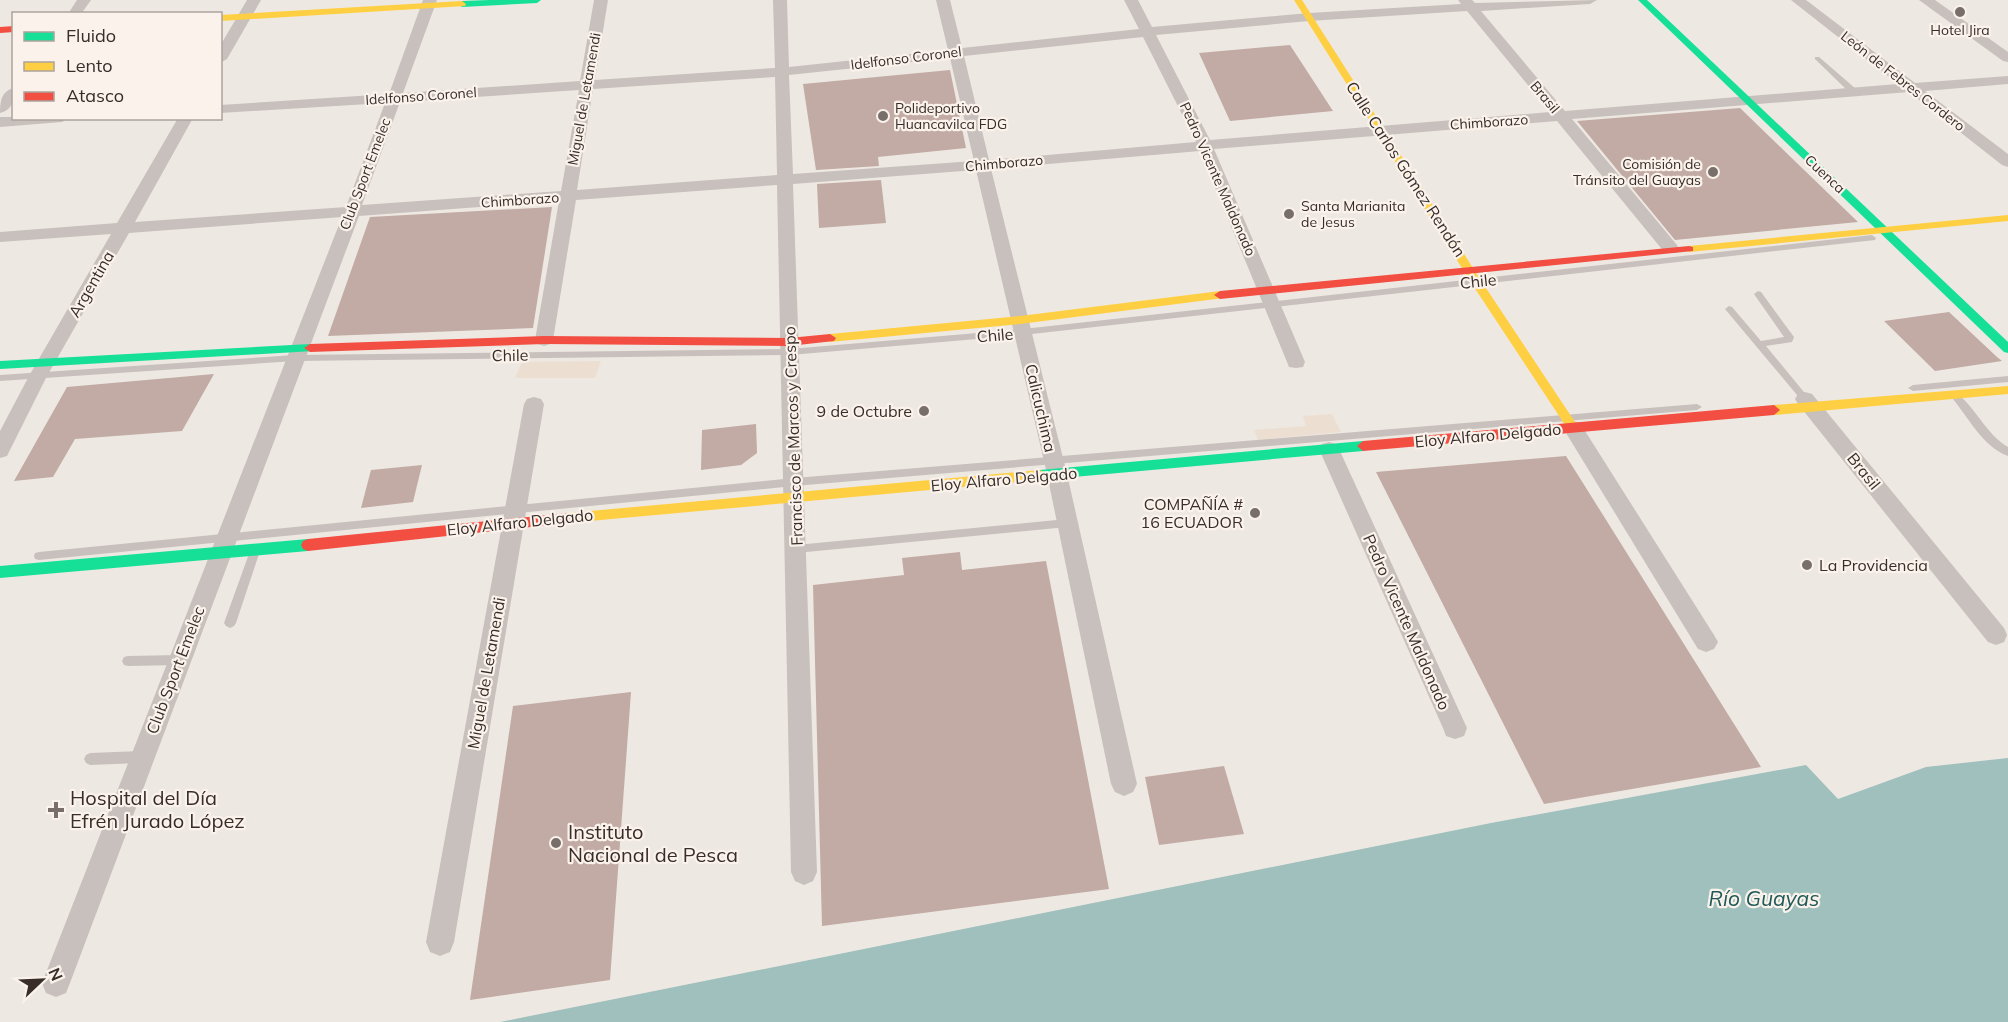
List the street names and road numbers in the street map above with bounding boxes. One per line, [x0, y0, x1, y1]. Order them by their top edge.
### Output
street label: León de Febres Cordero [1837, 27, 1969, 135]
street label: Miguel de Letamendi [563, 31, 605, 167]
street label: Idelfonso Coronel [850, 42, 962, 74]
street label: Brasil [1526, 77, 1564, 117]
street label: Calle Carlos Gómez Rendón [1342, 78, 1470, 260]
street label: Idelfonso Coronel [365, 83, 477, 109]
street label: Pedro Vicente Maldonado [1176, 99, 1260, 259]
street label: Chimborazo [1449, 110, 1529, 134]
street label: Club Sport Emelec [335, 116, 395, 232]
street label: Chimborazo [964, 151, 1044, 175]
street label: Cuenca [1801, 151, 1849, 197]
street label: Chimborazo [480, 188, 560, 212]
street label: Argentina [64, 247, 118, 321]
street label: Chile [1459, 269, 1497, 293]
street label: Chile [976, 323, 1014, 347]
street label: Francisco de Marcos y Crespo [779, 326, 807, 546]
street label: Chile [492, 345, 528, 365]
street label: Calicuchima [1021, 362, 1061, 454]
street label: Eloy Alfaro Delgado [1414, 419, 1562, 451]
street label: Brasil [1843, 448, 1885, 494]
street label: Eloy Alfaro Delgado [930, 463, 1078, 495]
street label: Eloy Alfaro Delgado [446, 504, 594, 540]
street label: Pedro Vicente Maldonado [1359, 531, 1455, 713]
street label: Miguel de Letamendi [463, 596, 509, 750]
street label: Club Sport Emelec [141, 603, 209, 737]

